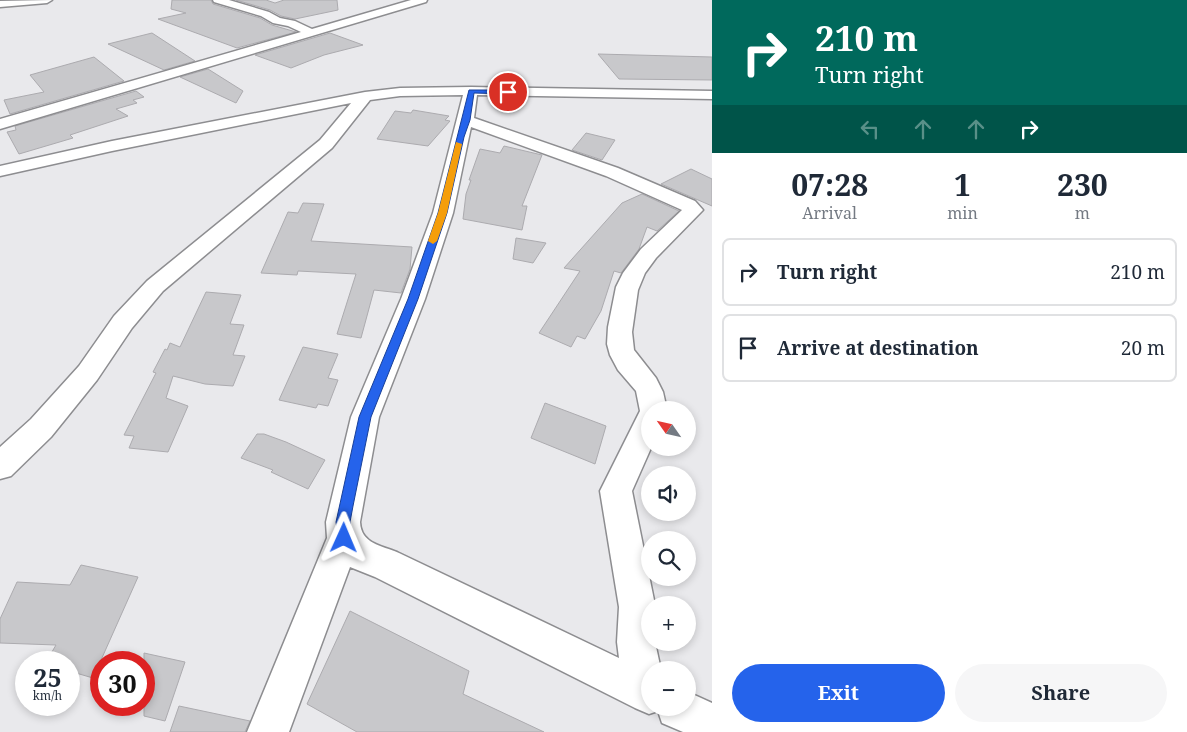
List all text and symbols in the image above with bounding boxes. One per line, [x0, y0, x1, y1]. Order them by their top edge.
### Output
text: 210 m [815, 14, 918, 61]
icon: right [732, 20, 797, 85]
text: Turn right [815, 59, 924, 89]
pin [487, 71, 529, 113]
icon: arrive [494, 78, 522, 106]
icon: left [856, 115, 884, 143]
icon: ahead [909, 115, 937, 143]
icon: ahead [962, 115, 990, 143]
icon: right [1015, 115, 1043, 143]
text: 07:28 [791, 164, 868, 205]
text: 1 [954, 164, 971, 205]
text: 230 [1057, 164, 1108, 205]
text: Arrival [802, 202, 857, 224]
text: min [947, 202, 978, 224]
text: m [1075, 202, 1090, 224]
icon: right [734, 258, 762, 286]
text: Turn right [777, 259, 877, 285]
text: 210 m [1110, 259, 1165, 285]
icon: arrive [734, 334, 762, 362]
text: Arrive at destination [777, 335, 979, 361]
text: 20 m [1121, 335, 1165, 361]
north arrow [641, 401, 696, 456]
map controls [641, 401, 696, 716]
button: sound [641, 466, 696, 521]
position arrow [317, 511, 369, 563]
button: search [641, 531, 696, 586]
button: + [641, 596, 696, 651]
speed limit sign: 30 [90, 651, 155, 716]
text: 25 [33, 660, 62, 694]
button: − [641, 661, 696, 716]
button: Exit [732, 664, 945, 722]
button: Share [955, 664, 1167, 722]
text: km/h [33, 687, 62, 704]

